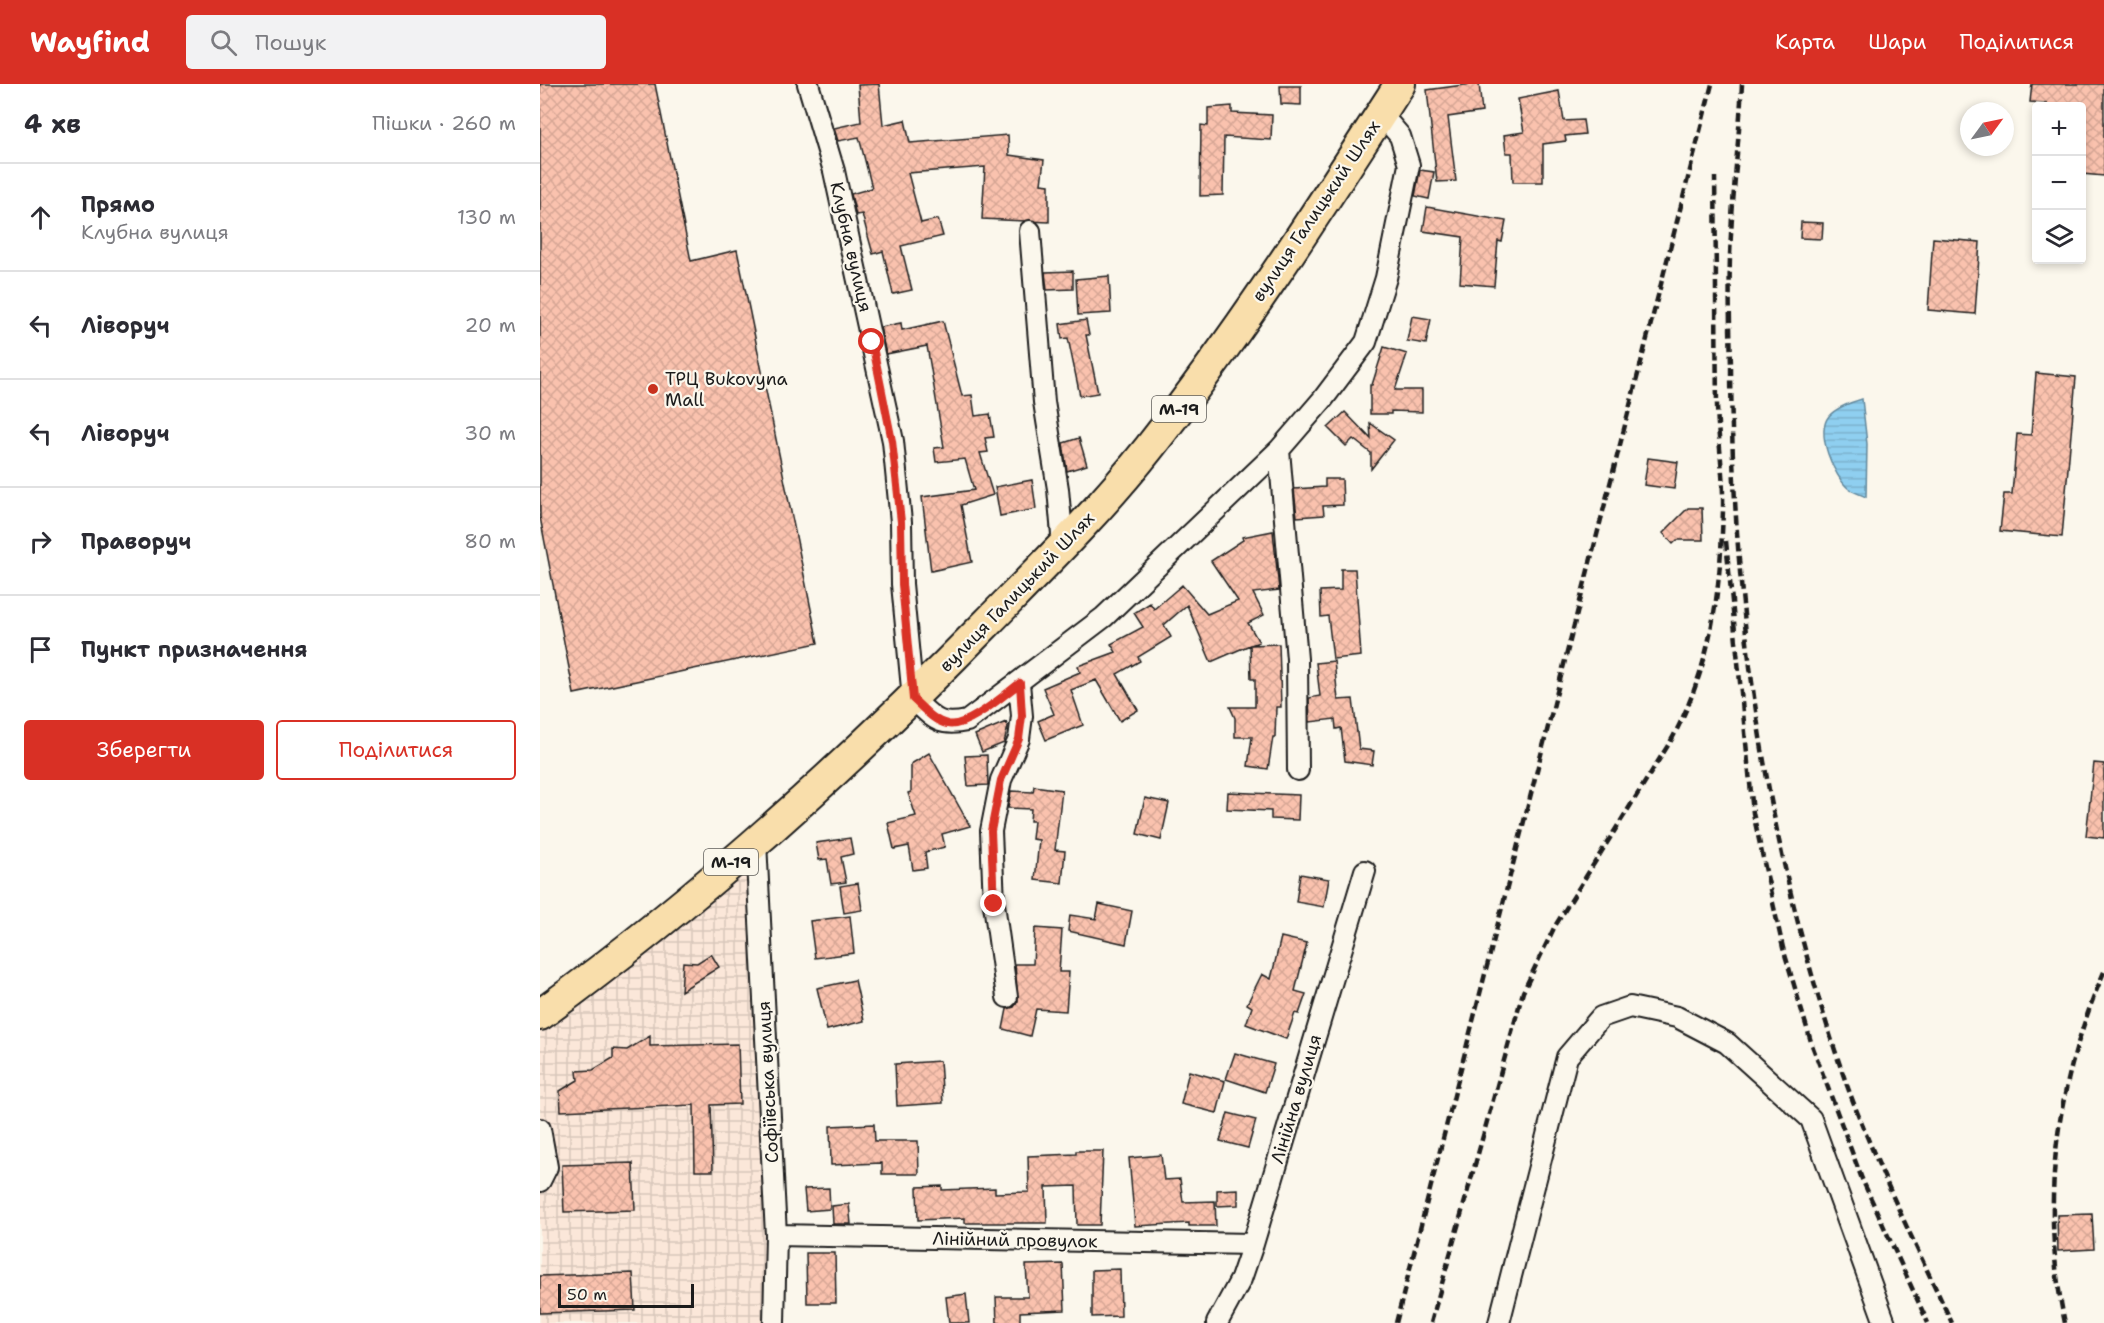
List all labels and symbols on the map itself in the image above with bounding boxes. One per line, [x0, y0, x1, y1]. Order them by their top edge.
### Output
north arrow [1960, 102, 2014, 156]
street label: вулиця Галицький Шлях [1246, 116, 1386, 306]
street label: Клубна вулиця [824, 180, 878, 314]
route start [858, 328, 884, 354]
place label: ТРЦ Bukovyna Mall [665, 367, 788, 412]
marker: ТРЦ Bukovyna Mall [646, 382, 660, 396]
road number: М-19 [1152, 396, 1206, 422]
street label: вулиця Галицький Шлях [934, 507, 1100, 677]
road number: М-19 [704, 849, 758, 875]
route end [980, 890, 1006, 916]
street label: Софіївська вулиця [752, 1000, 784, 1164]
street label: Лінійна вулиця [1265, 1031, 1327, 1167]
street label: Лінійний провулок [932, 1227, 1098, 1253]
scale bar [558, 1281, 694, 1308]

